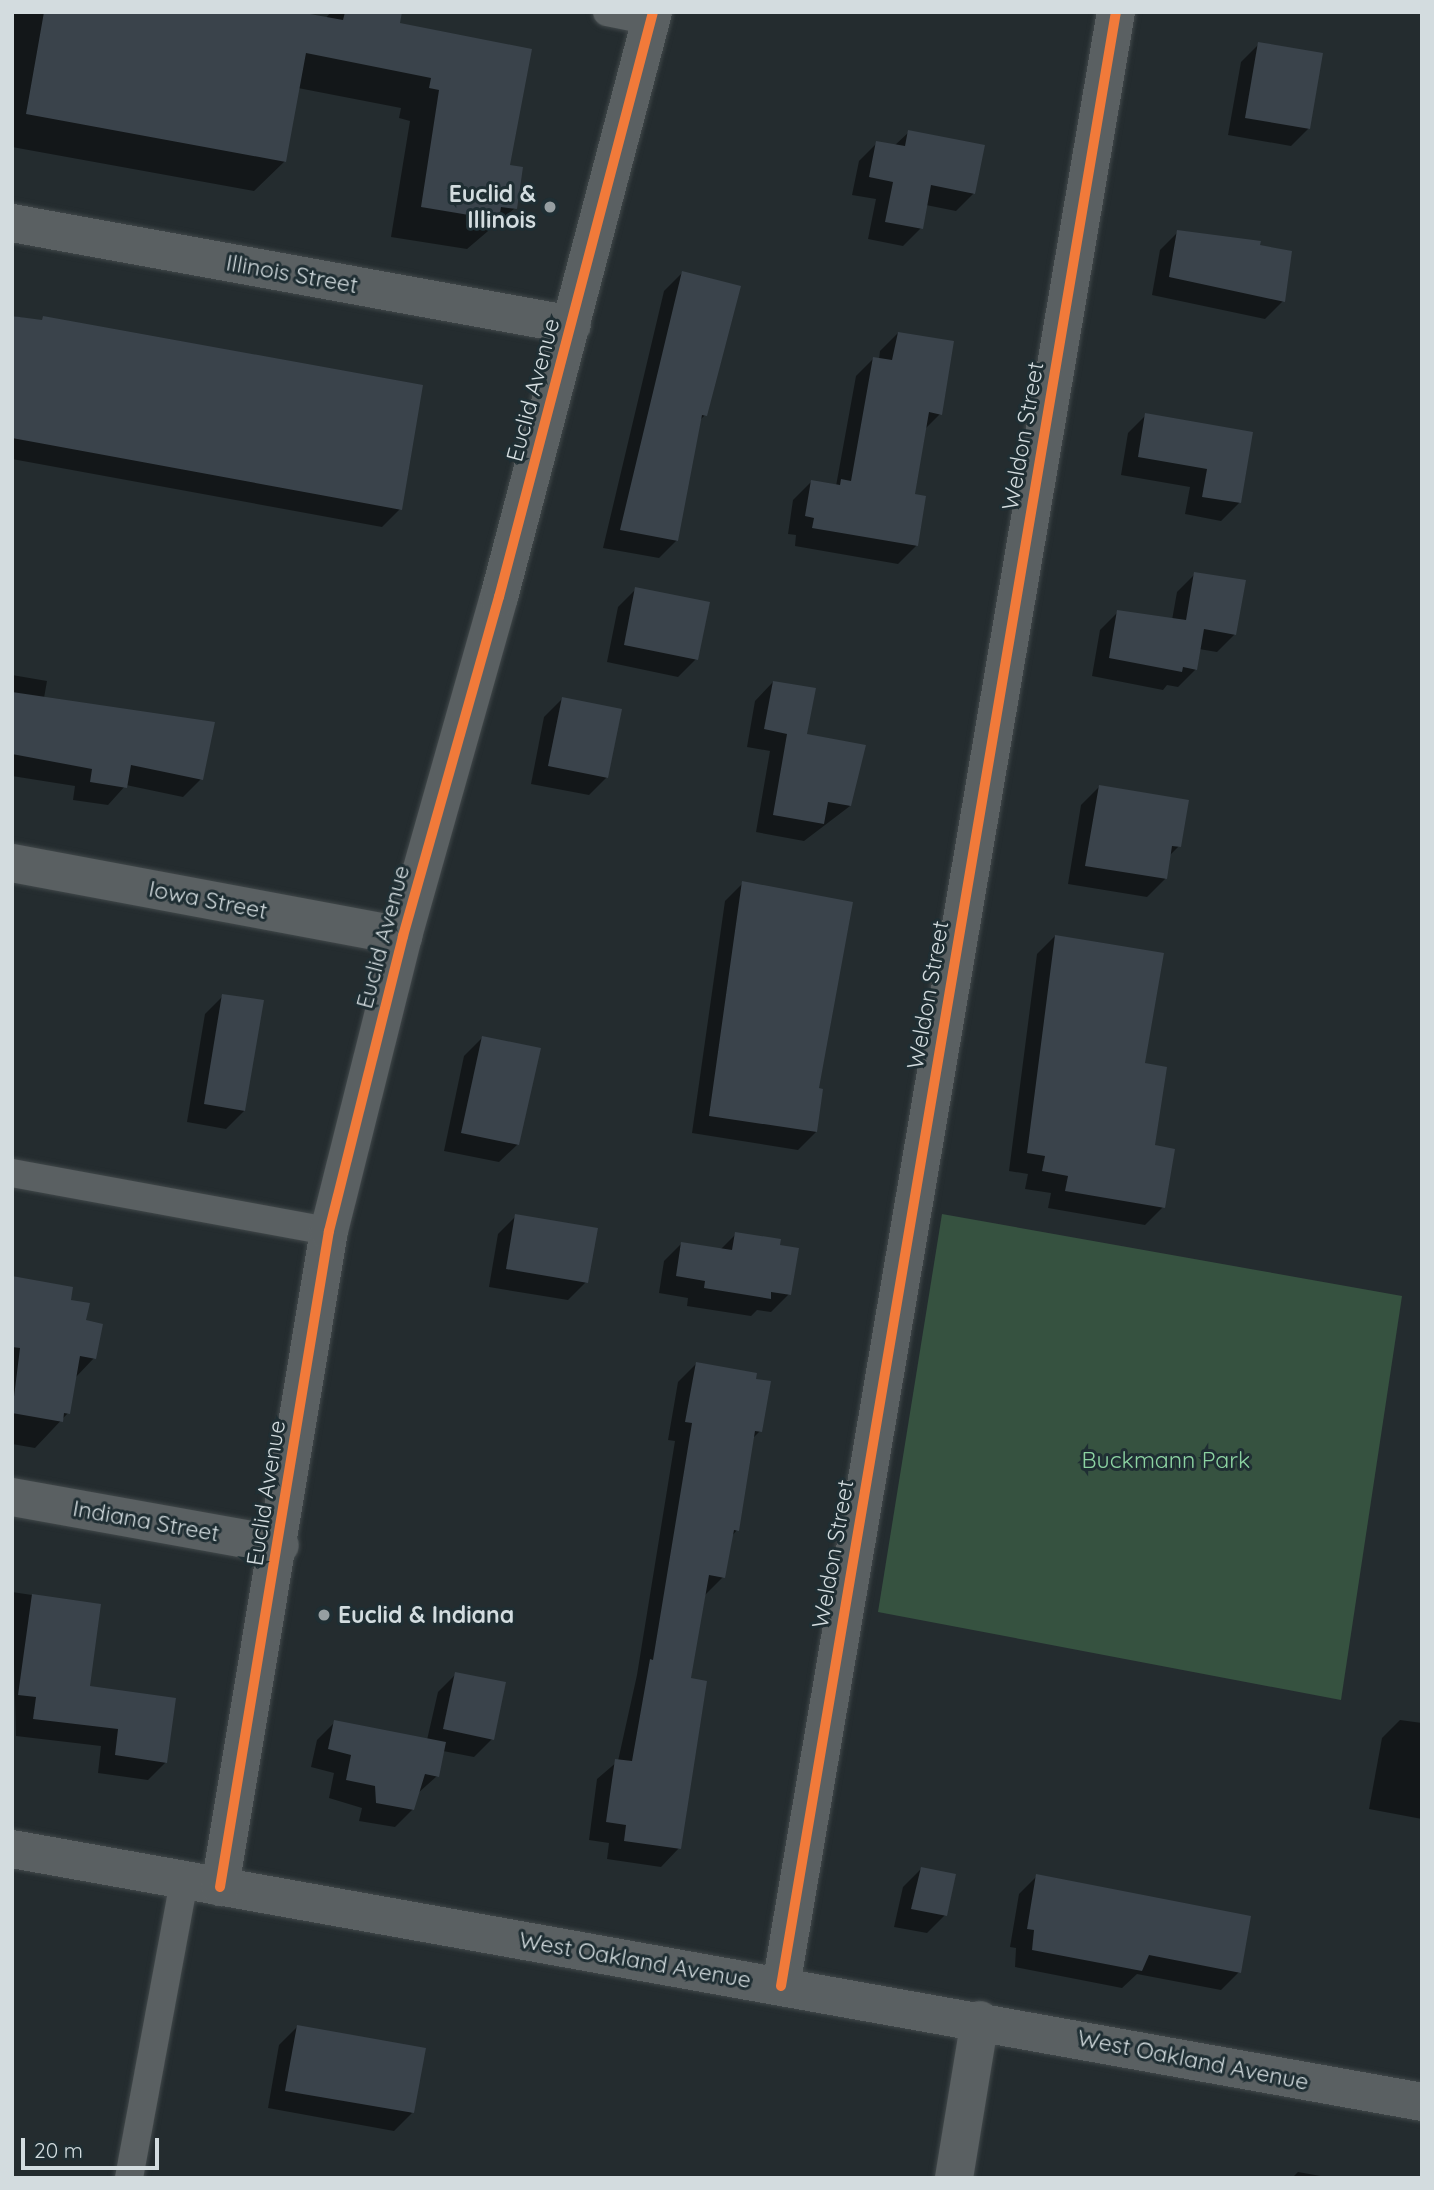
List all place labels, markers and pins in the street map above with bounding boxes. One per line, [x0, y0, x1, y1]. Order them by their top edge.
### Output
place label: Euclid & Illinois [449, 180, 536, 234]
marker: Euclid & Illinois [542, 199, 558, 215]
place label: Euclid & Indiana [338, 1601, 514, 1629]
marker: Euclid & Indiana [316, 1607, 332, 1623]

